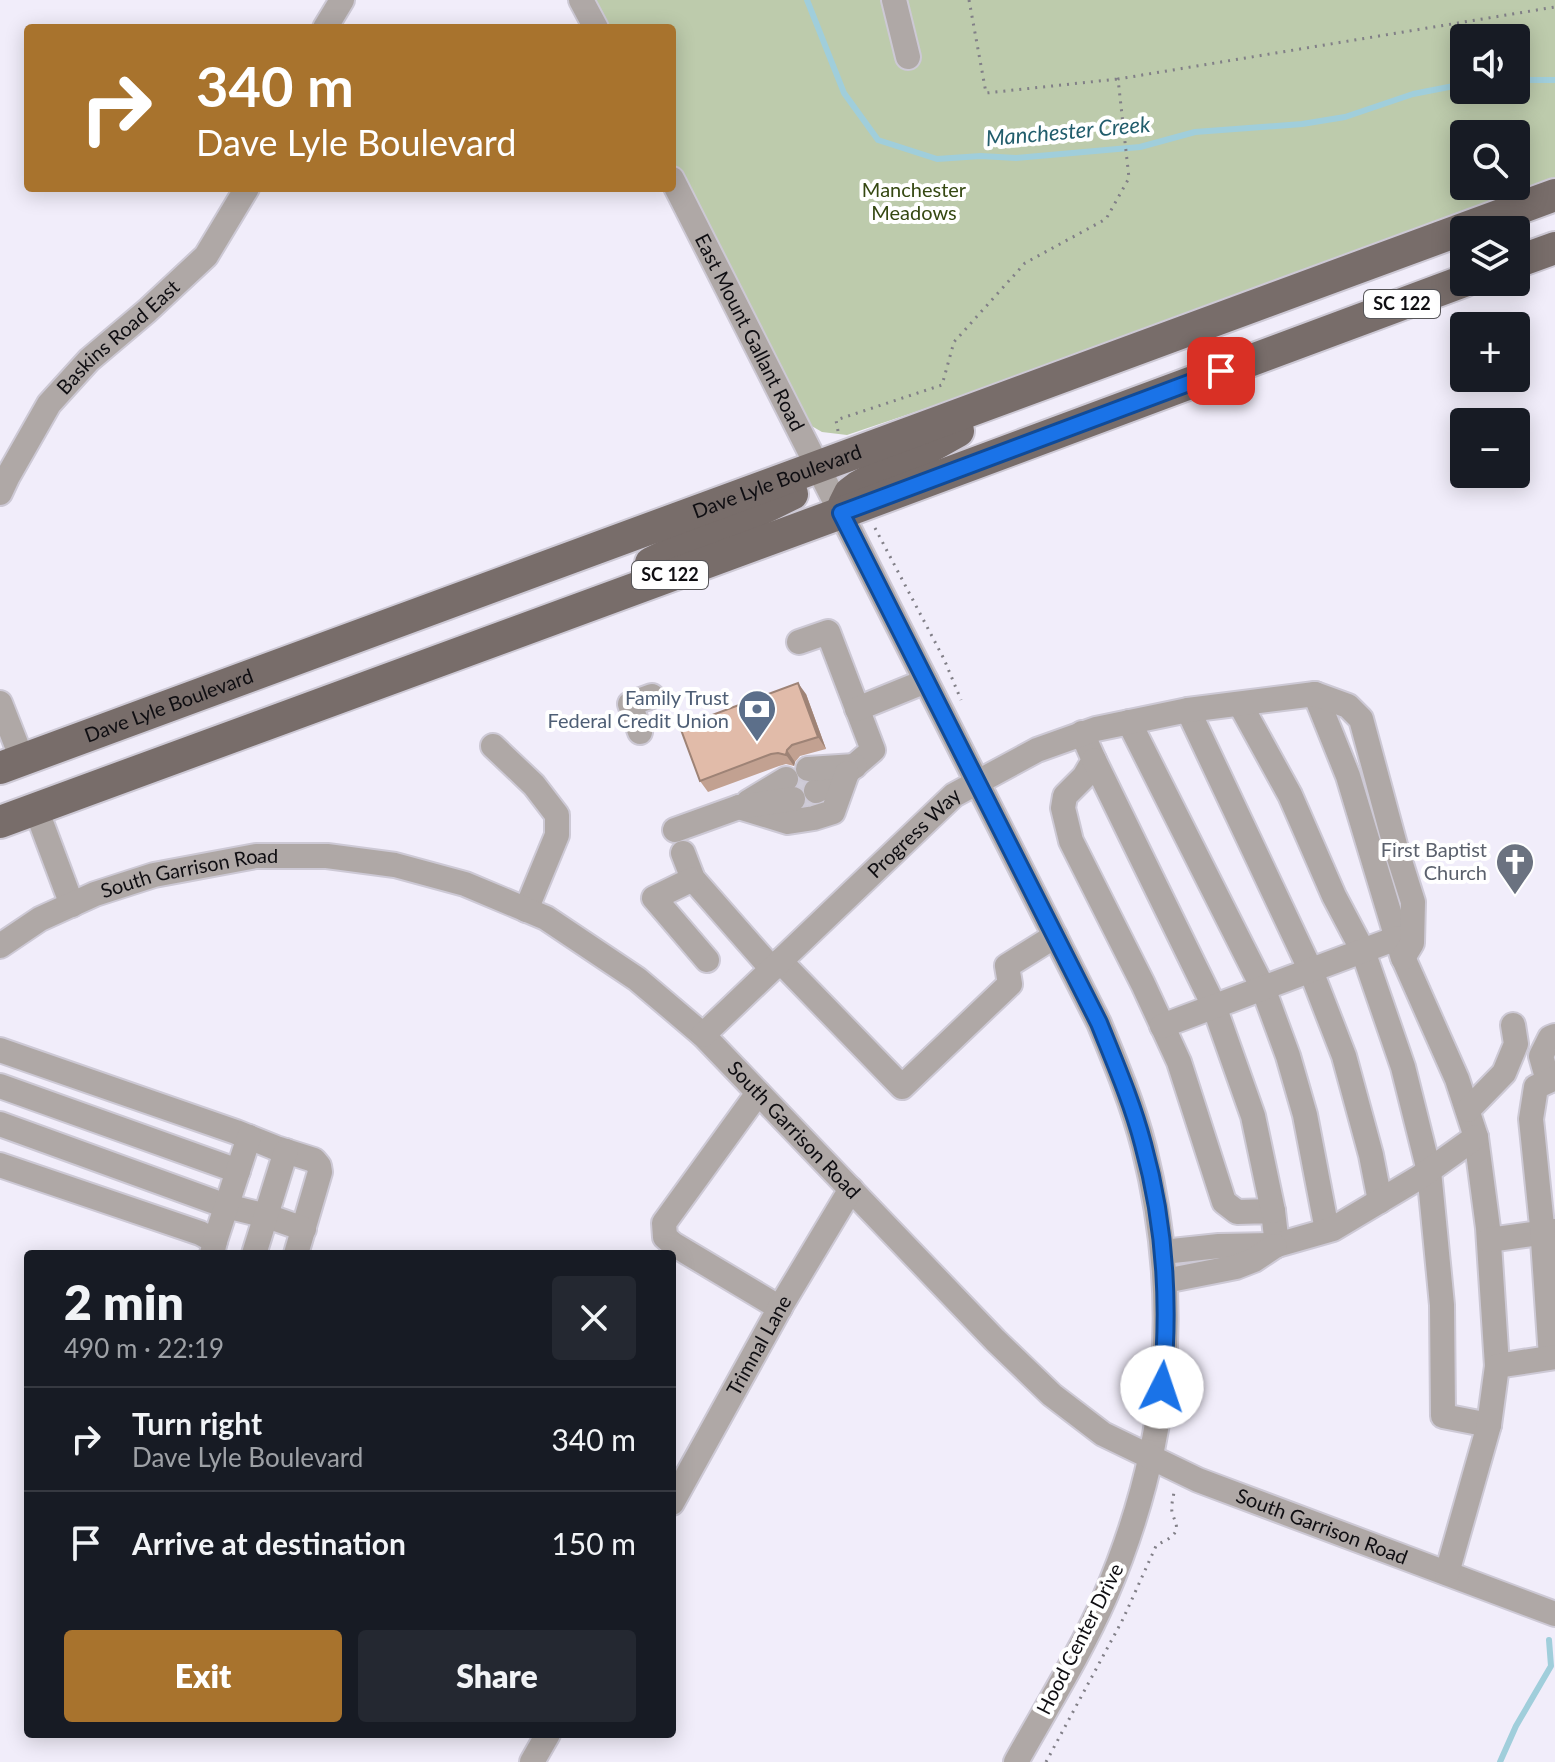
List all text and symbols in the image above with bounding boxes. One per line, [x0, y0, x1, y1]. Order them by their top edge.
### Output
map controls [1450, 24, 1530, 488]
button: sound [1450, 24, 1530, 104]
text: 340 m [196, 52, 354, 119]
icon: right [64, 56, 168, 160]
water label: Manchester Creek [985, 110, 1152, 151]
text: Dave Lyle Boulevard [196, 120, 516, 164]
button: search [1450, 120, 1530, 200]
park label: Manchester Meadows [862, 177, 967, 224]
button: layers [1450, 216, 1530, 296]
street label: East Mount Gallant Road [691, 229, 810, 435]
street label: Baskins Road East [51, 274, 184, 399]
road number: SC 122 [1364, 290, 1440, 318]
button: + [1450, 312, 1530, 392]
pin [1187, 337, 1255, 405]
icon: arrive [1199, 349, 1243, 393]
button: − [1450, 408, 1530, 488]
street label: Dave Lyle Boulevard [689, 439, 864, 523]
road number: SC 122 [632, 561, 708, 589]
street label: Dave Lyle Boulevard [81, 663, 256, 747]
place label: Family Trust Federal Credit Union [547, 685, 729, 732]
bank icon: Family Trust Federal Credit Union [736, 688, 778, 743]
street label: Progress Way [862, 782, 965, 882]
place label: First Baptist Church [1381, 837, 1487, 884]
church icon: First Baptist Church [1494, 841, 1536, 896]
street label: South Garrison Road [97, 843, 278, 902]
street label: South Garrison Road [723, 1055, 866, 1203]
text: 2 min [64, 1273, 184, 1330]
button: close [552, 1276, 636, 1360]
street label: Trimnal Lane [721, 1290, 796, 1399]
text: 490 m · 22:19 [64, 1332, 224, 1364]
position arrow [1120, 1345, 1204, 1429]
text: Turn right [132, 1405, 262, 1441]
icon: right [64, 1417, 108, 1461]
text: 340 m [551, 1421, 636, 1457]
text: Dave Lyle Boulevard [132, 1441, 363, 1473]
street label: South Garrison Road [1233, 1482, 1411, 1569]
icon: arrive [64, 1521, 108, 1565]
text: Arrive at destination [132, 1525, 406, 1561]
text: 150 m [551, 1525, 636, 1561]
street label: Hood Center Drive [1031, 1559, 1127, 1718]
button: Exit [64, 1630, 342, 1722]
button: Share [358, 1630, 636, 1722]

